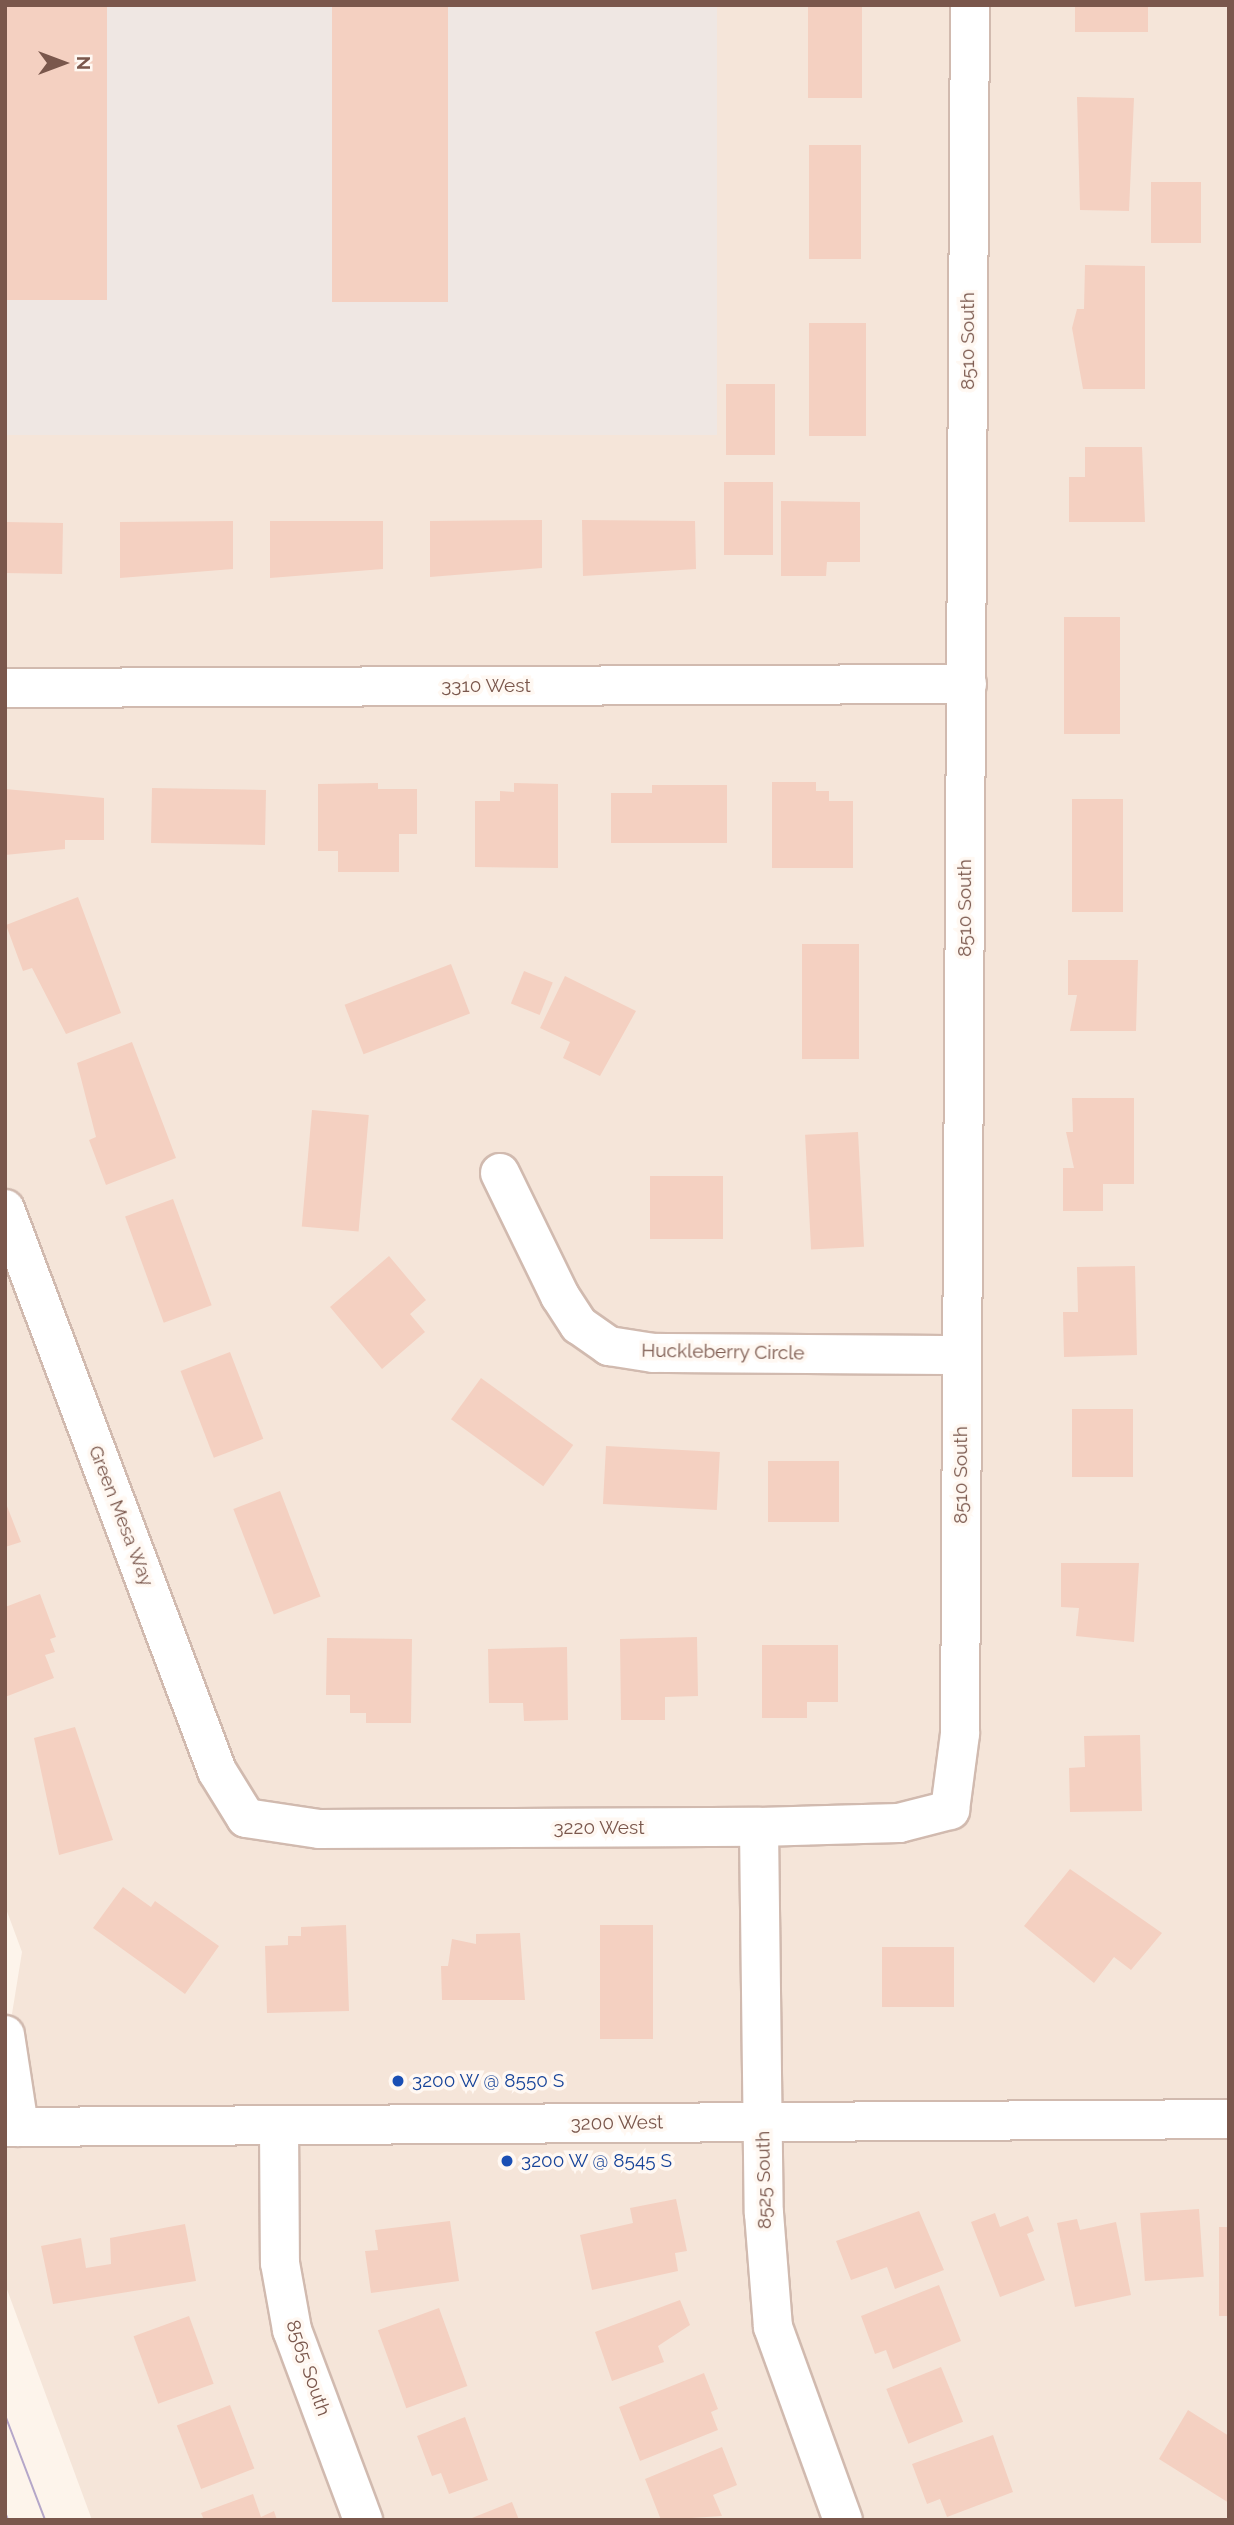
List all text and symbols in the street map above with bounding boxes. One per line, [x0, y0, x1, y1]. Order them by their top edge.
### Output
north arrow [28, 28, 98, 98]
text: N [73, 56, 95, 70]
street label: 8510 South [957, 292, 979, 390]
street label: 3310 West [441, 675, 531, 697]
street label: 8510 South [954, 859, 976, 957]
street label: Huckleberry Circle [641, 1339, 805, 1365]
street label: 8510 South [950, 1426, 972, 1524]
street label: Green Mesa Way [84, 1442, 158, 1590]
street label: 3220 West [553, 1817, 645, 1839]
place label: 3200 W @ 8550 S [412, 2070, 566, 2092]
marker: 3200 W @ 8550 S [390, 2073, 406, 2089]
street label: 3200 West [570, 2111, 664, 2135]
street label: 8525 South [752, 2131, 776, 2229]
place label: 3200 W @ 8545 S [521, 2150, 673, 2172]
marker: 3200 W @ 8545 S [499, 2153, 515, 2169]
street label: 8565 South [281, 2317, 335, 2419]

